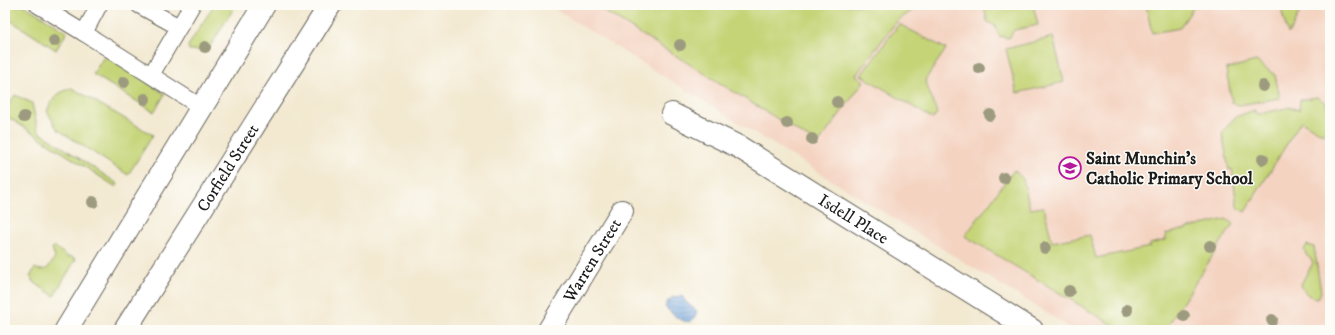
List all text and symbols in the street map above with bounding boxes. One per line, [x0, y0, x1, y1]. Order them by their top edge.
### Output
street label: Corfield Street [192, 120, 265, 216]
place label: Saint Munchin’s Catholic Primary School [1086, 148, 1254, 190]
school or university icon: Saint Munchin’s Catholic Primary School [1057, 155, 1083, 181]
street label: Isdell Place [814, 189, 892, 250]
street label: Warren Street [558, 214, 627, 307]

